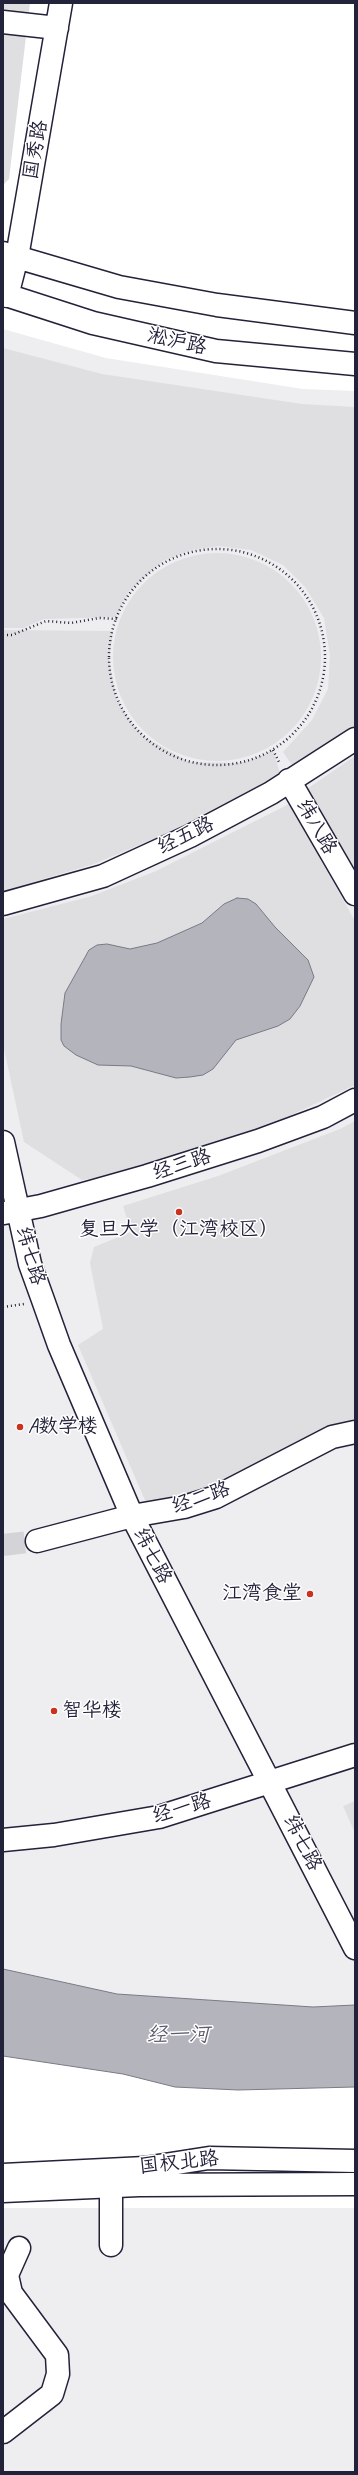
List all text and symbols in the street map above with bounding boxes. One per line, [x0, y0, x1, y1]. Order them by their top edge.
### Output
street label: 国秀路 [19, 118, 53, 182]
street label: 淞沪路 [145, 324, 209, 360]
street label: 纬八路 [291, 795, 341, 859]
street label: 经五路 [154, 812, 218, 860]
street label: 经三路 [150, 1144, 214, 1186]
marker: 复旦大学（江湾校区） [174, 1207, 184, 1217]
place label: 复旦大学（江湾校区） [79, 1218, 279, 1242]
street label: 纬七路 [10, 1224, 50, 1288]
place label: A数学楼 [28, 1415, 98, 1439]
marker: A数学楼 [15, 1422, 25, 1432]
street label: 经二路 [169, 1477, 233, 1519]
street label: 纬七路 [128, 1524, 176, 1588]
place label: 江湾食堂 [222, 1582, 302, 1606]
marker: 江湾食堂 [305, 1589, 315, 1599]
place label: 智华楼 [62, 1699, 122, 1723]
marker: 智华楼 [49, 1706, 59, 1716]
street label: 经一路 [150, 1789, 214, 1829]
street label: 纬七路 [278, 1811, 326, 1875]
water label: 经一河 [147, 2022, 209, 2048]
street label: 国权北路 [138, 2147, 220, 2179]

